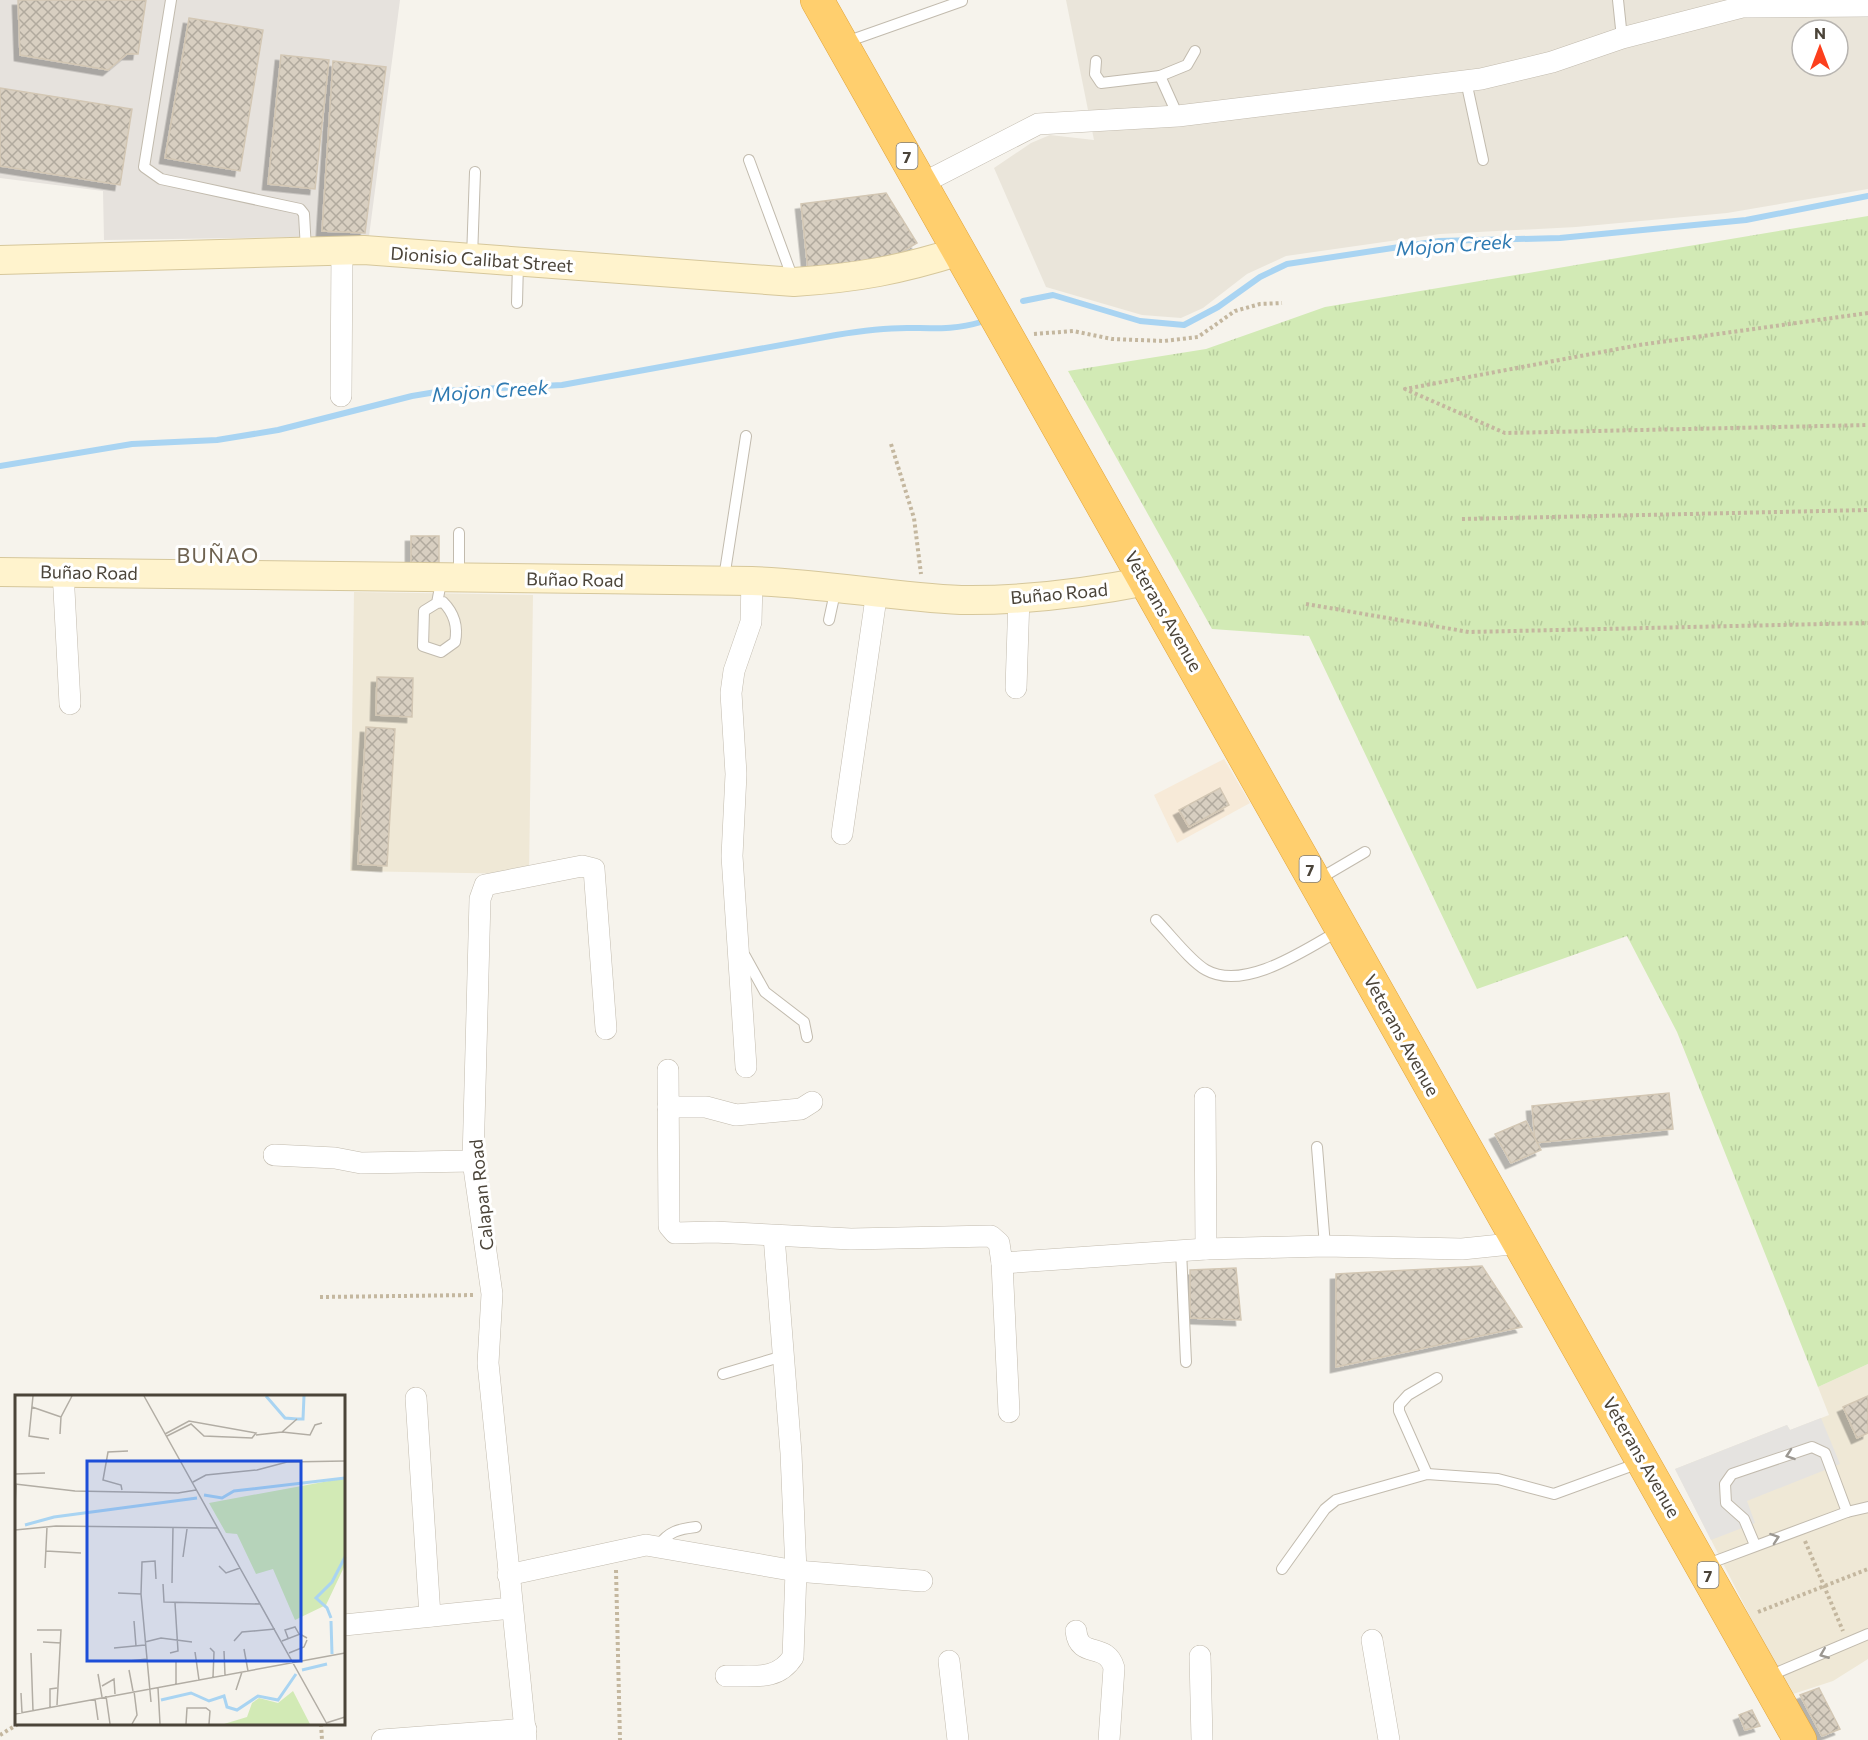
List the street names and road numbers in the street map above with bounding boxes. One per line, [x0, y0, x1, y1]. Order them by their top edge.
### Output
road number: 7 [896, 143, 918, 169]
street label: Dionisio Calibat Street [390, 242, 574, 276]
street label: Veterans Avenue [1121, 547, 1207, 675]
street label: Buñao Road [40, 560, 138, 584]
street label: Buñao Road [526, 567, 624, 591]
street label: Buñao Road [1009, 578, 1109, 608]
road number: 7 [1300, 856, 1320, 882]
street label: Veterans Avenue [1360, 970, 1444, 1100]
street label: Calapan Road [464, 1138, 498, 1252]
street label: Veterans Avenue [1599, 1393, 1685, 1521]
road number: 7 [1698, 1562, 1718, 1588]

